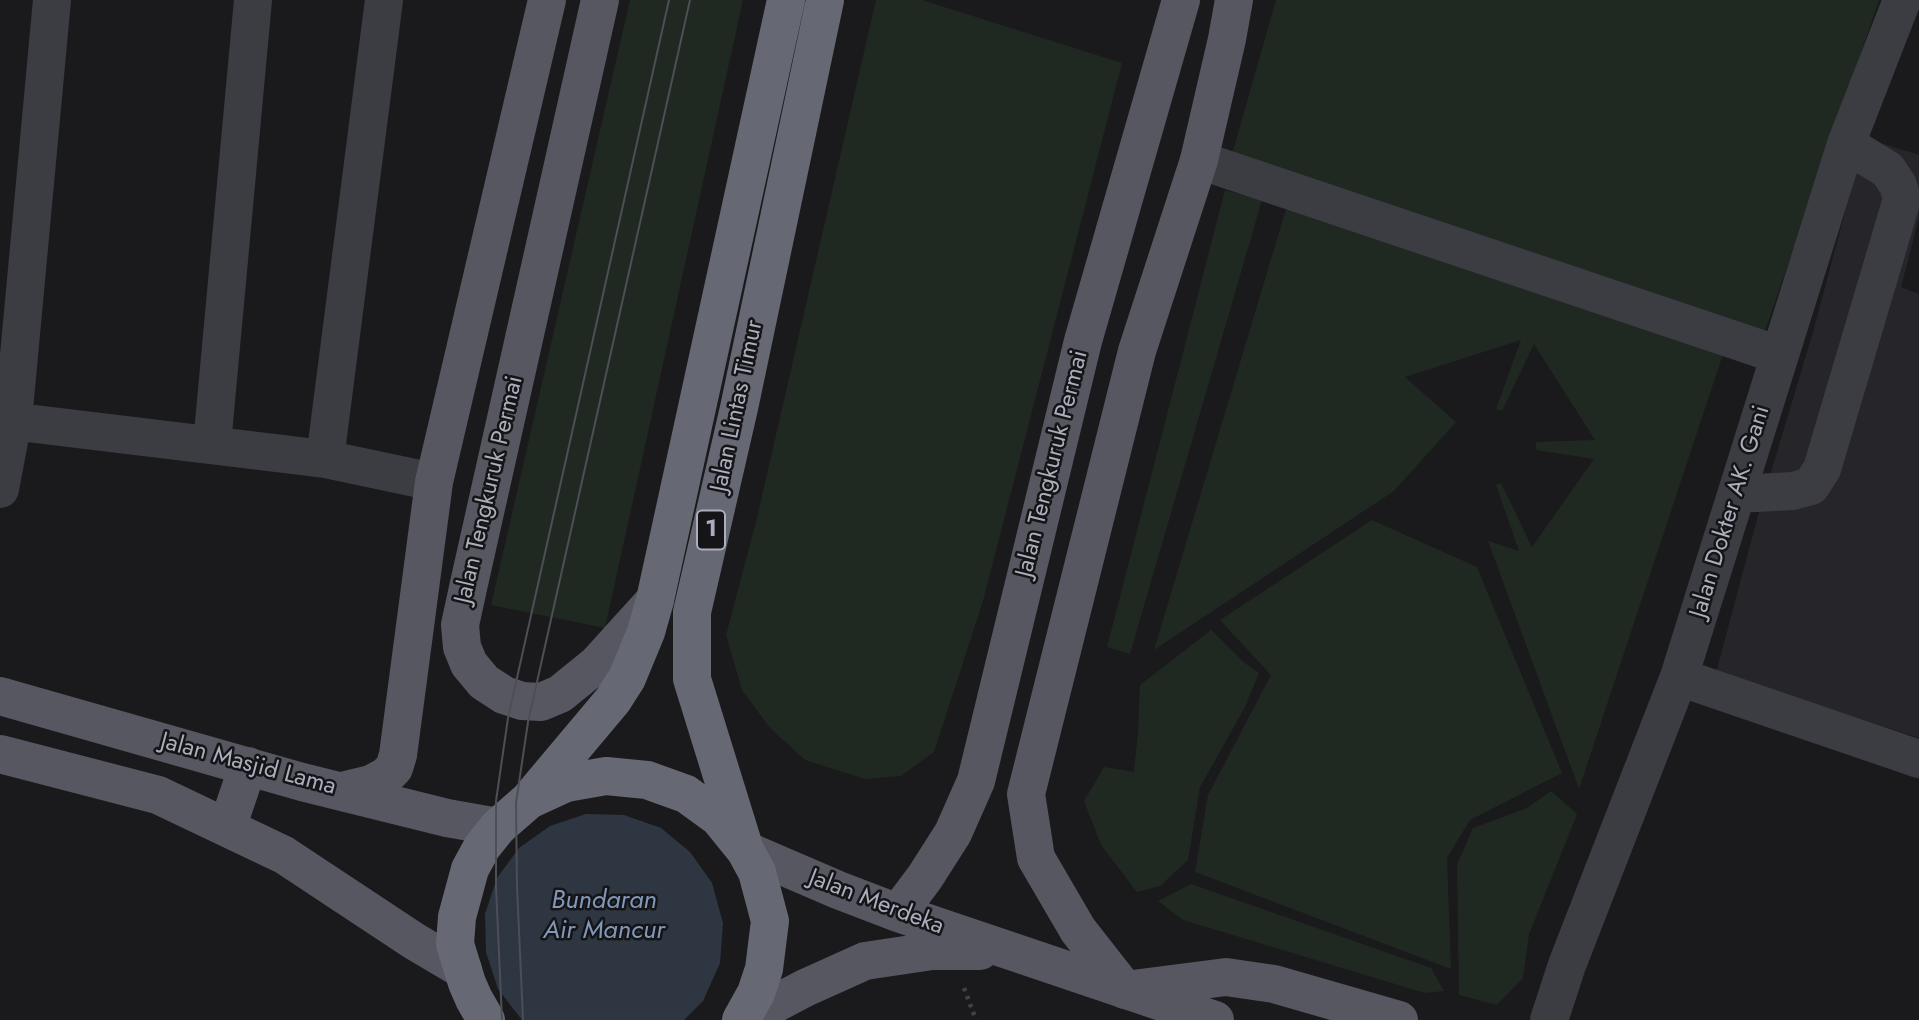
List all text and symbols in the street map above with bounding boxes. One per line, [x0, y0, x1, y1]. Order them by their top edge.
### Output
street label: Jalan Lintas Timur [706, 317, 770, 495]
street label: Jalan Tengkuruk Permai [1011, 348, 1095, 580]
street label: Jalan Tengkuruk Permai [450, 373, 530, 607]
street label: Jalan Dokter AK. Gani [1685, 402, 1777, 622]
road number: 1 [697, 510, 725, 550]
street label: Jalan Masjid Lama [157, 728, 339, 802]
street label: Jalan Merdeka [804, 864, 948, 942]
water label: Bundaran Air Mancur [543, 886, 665, 948]

